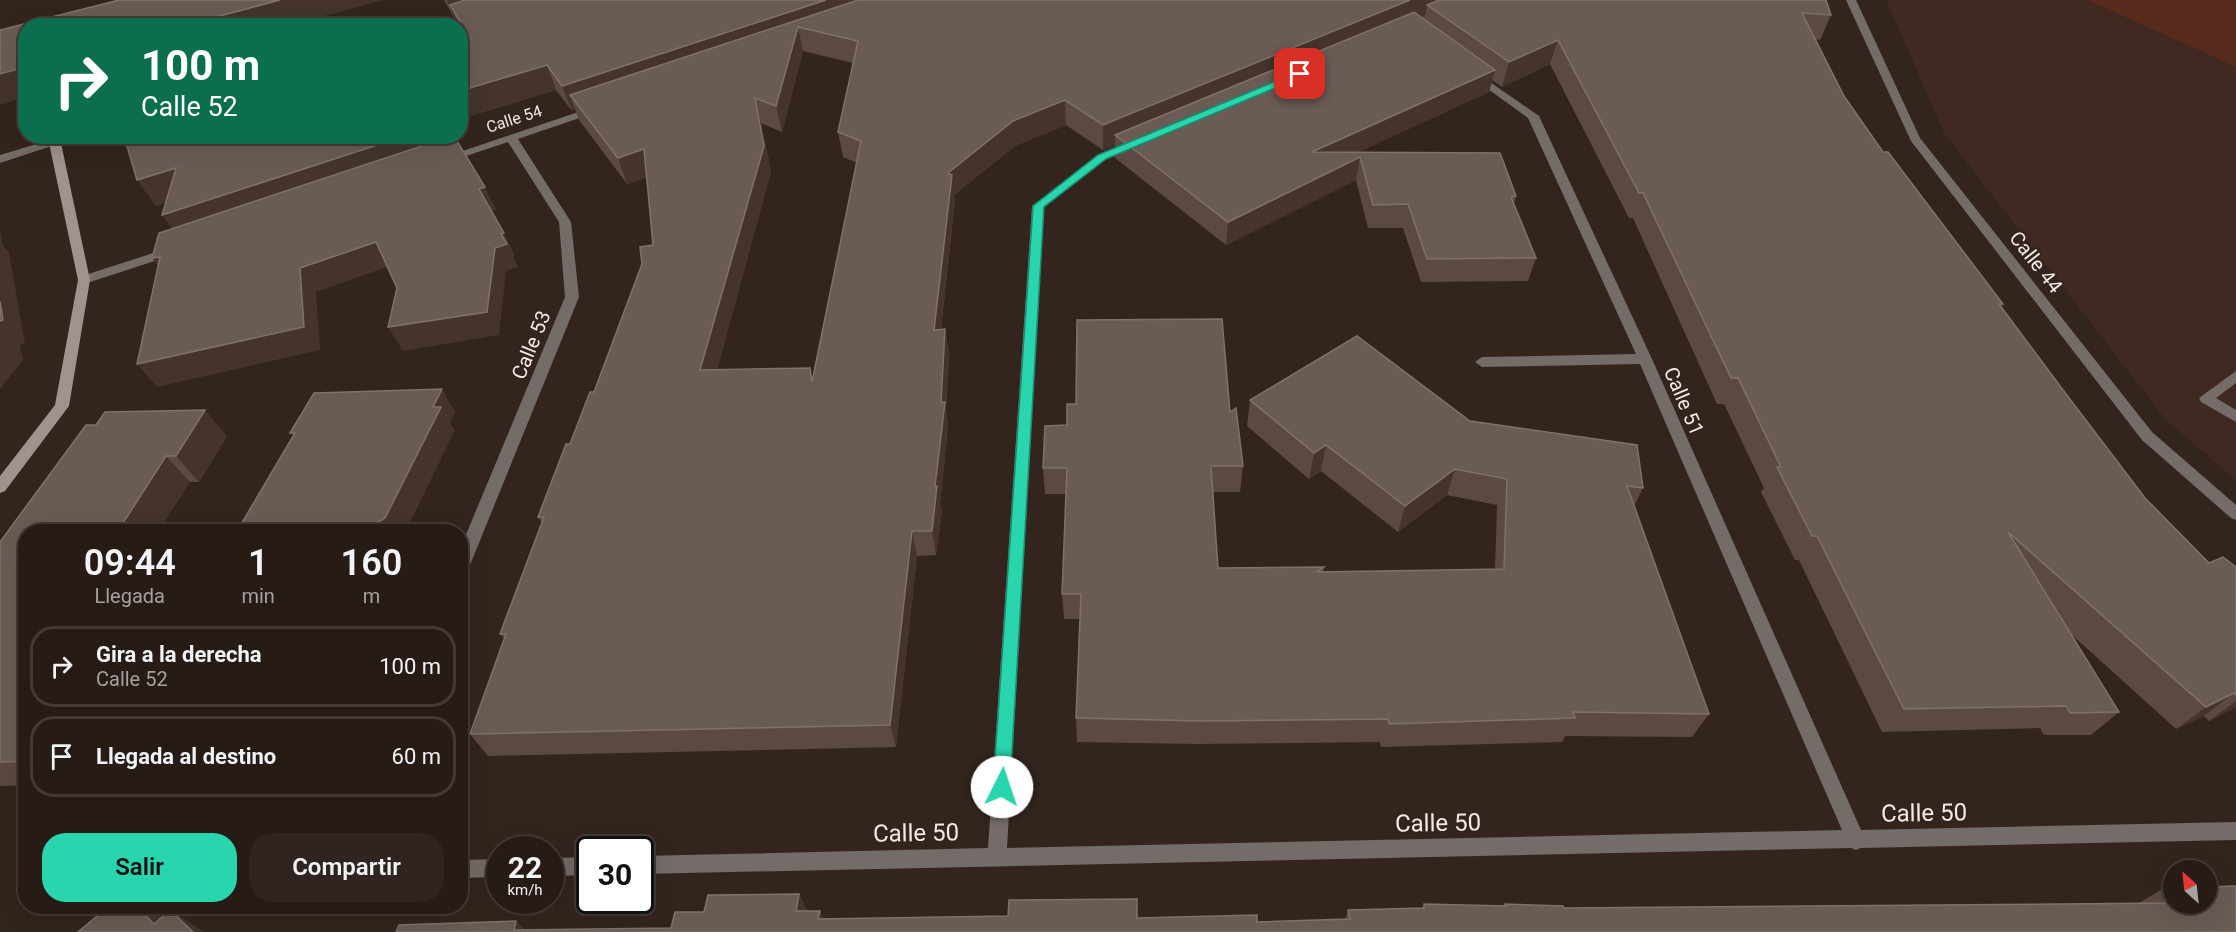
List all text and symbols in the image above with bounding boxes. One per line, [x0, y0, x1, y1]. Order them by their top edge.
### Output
text: 100 m [141, 41, 260, 90]
icon: right [42, 42, 120, 120]
pin [1274, 48, 1325, 99]
icon: arrive [1283, 57, 1316, 90]
text: Calle 52 [141, 91, 238, 123]
street label: Calle 54 [484, 101, 544, 137]
street label: Calle 44 [2004, 226, 2068, 298]
street label: Calle 53 [506, 307, 556, 383]
street label: Calle 51 [1659, 363, 1709, 439]
text: 09:44 [84, 542, 176, 584]
text: 1 [248, 542, 268, 584]
text: 160 [341, 542, 402, 584]
text: Llegada [94, 584, 165, 608]
text: min [241, 584, 275, 608]
text: m [363, 584, 380, 608]
text: Gira a la derecha [96, 642, 262, 667]
icon: right [45, 650, 78, 683]
text: 100 m [379, 654, 441, 679]
text: Calle 52 [96, 667, 168, 691]
icon: arrive [45, 740, 78, 773]
text: Llegada al destino [96, 744, 276, 769]
text: 60 m [392, 744, 441, 769]
position arrow [970, 755, 1034, 819]
street label: Calle 50 [1881, 798, 1967, 828]
street label: Calle 50 [1395, 808, 1481, 838]
street label: Calle 50 [873, 818, 959, 848]
button: Salir [42, 833, 237, 902]
button: Compartir [249, 833, 444, 902]
speed limit sign: 30 [576, 836, 654, 914]
text: 22 [508, 850, 542, 885]
north arrow [2163, 860, 2217, 914]
map controls [2163, 860, 2217, 914]
text: km/h [507, 881, 543, 899]

